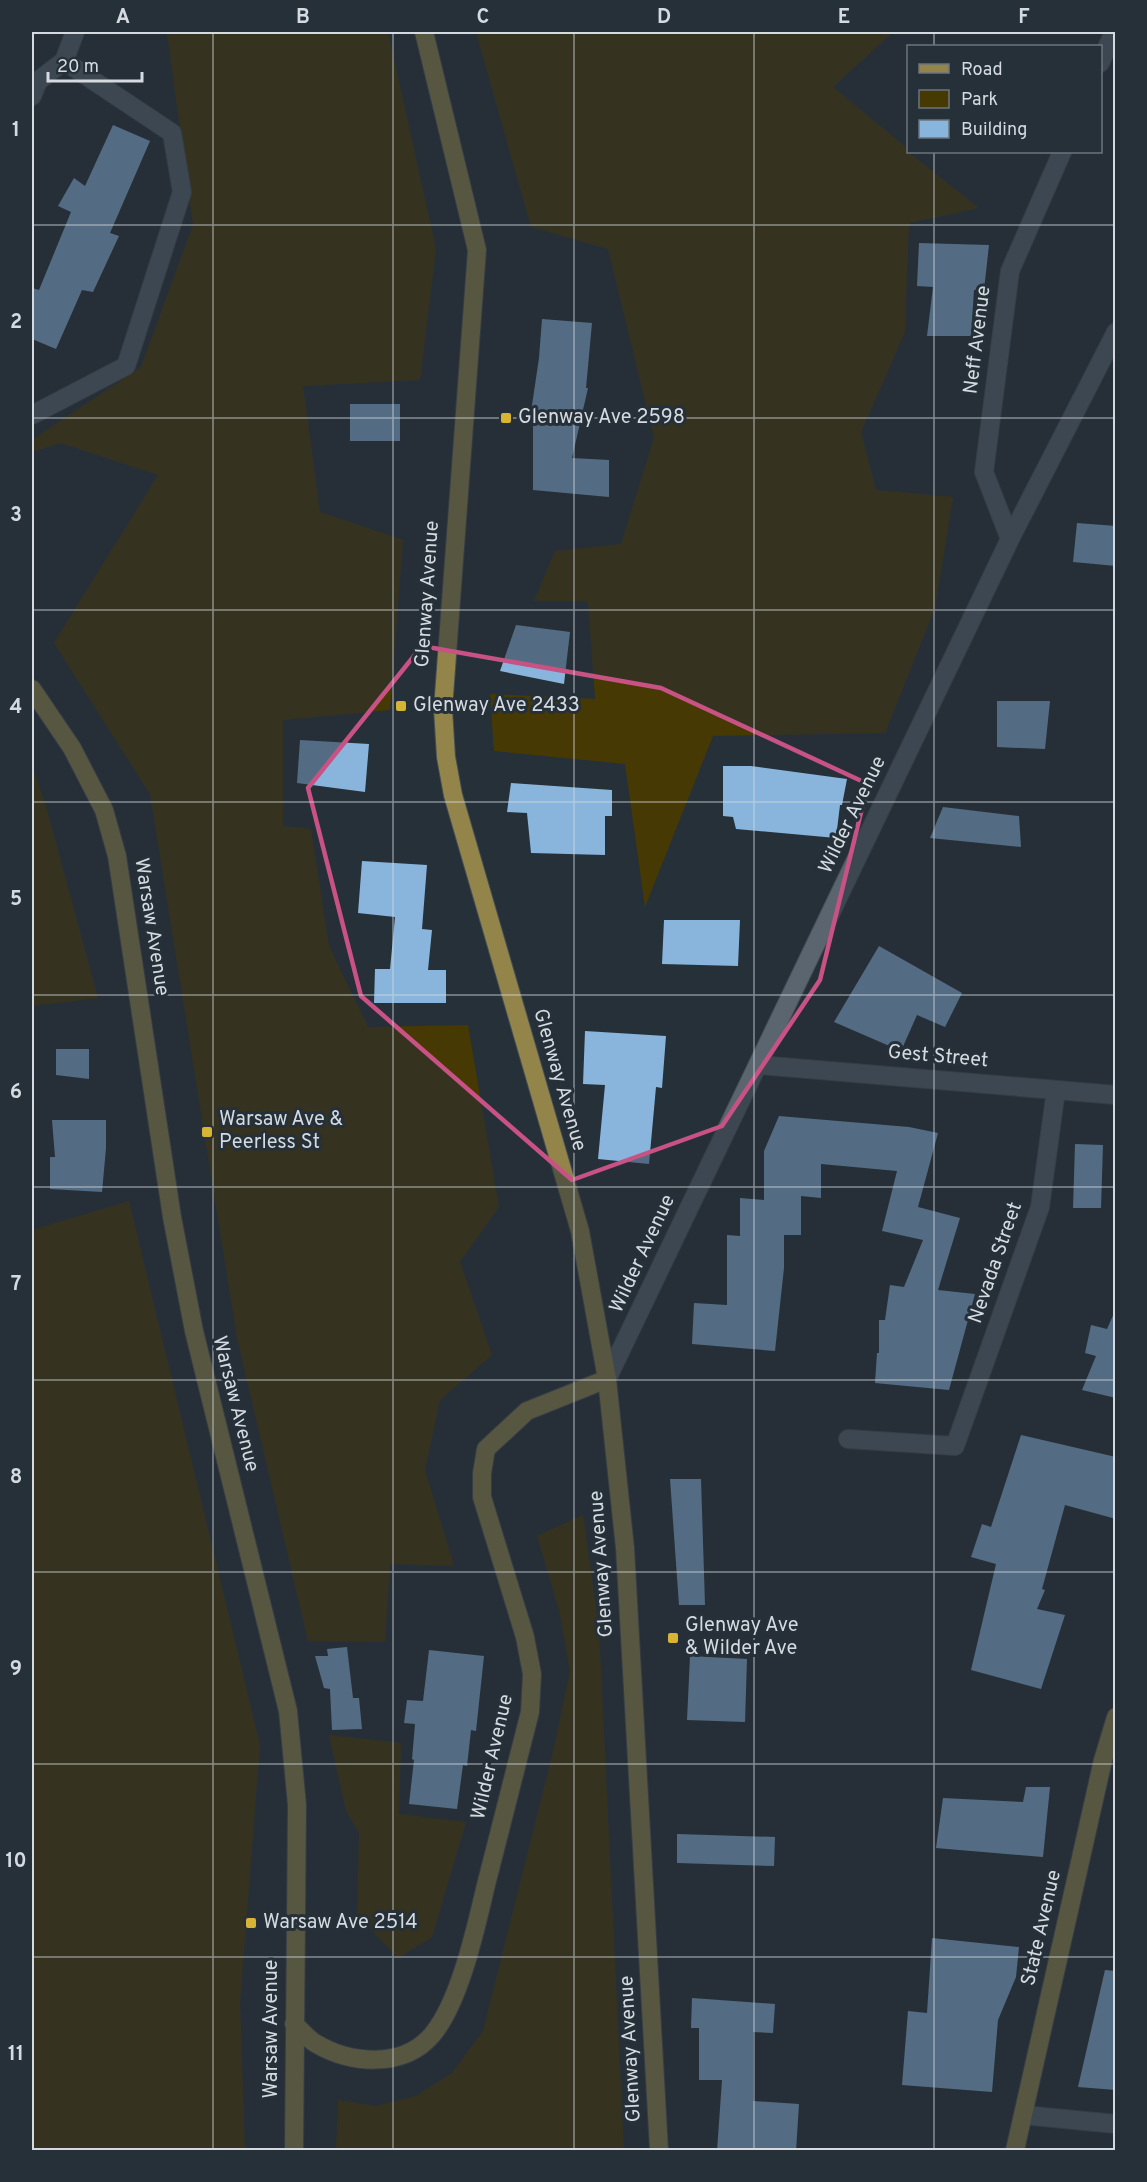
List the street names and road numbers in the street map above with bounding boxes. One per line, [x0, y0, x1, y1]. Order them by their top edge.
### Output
street label: Neff Avenue [958, 284, 998, 396]
street label: Glenway Avenue [410, 520, 446, 668]
street label: Wilder Avenue [813, 752, 893, 878]
street label: Warsaw Avenue [127, 856, 175, 998]
street label: Glenway Avenue [526, 1006, 592, 1154]
street label: Gest Street [887, 1040, 989, 1074]
street label: Wilder Avenue [604, 1191, 682, 1317]
street label: Nevada Street [963, 1199, 1029, 1327]
street label: Warsaw Avenue [206, 1333, 264, 1475]
street label: Glenway Avenue [584, 1490, 620, 1638]
street label: Wilder Avenue [466, 1692, 520, 1822]
street label: State Avenue [1016, 1867, 1068, 1989]
street label: Warsaw Avenue [259, 1959, 285, 2099]
street label: Glenway Avenue [614, 1975, 648, 2123]

